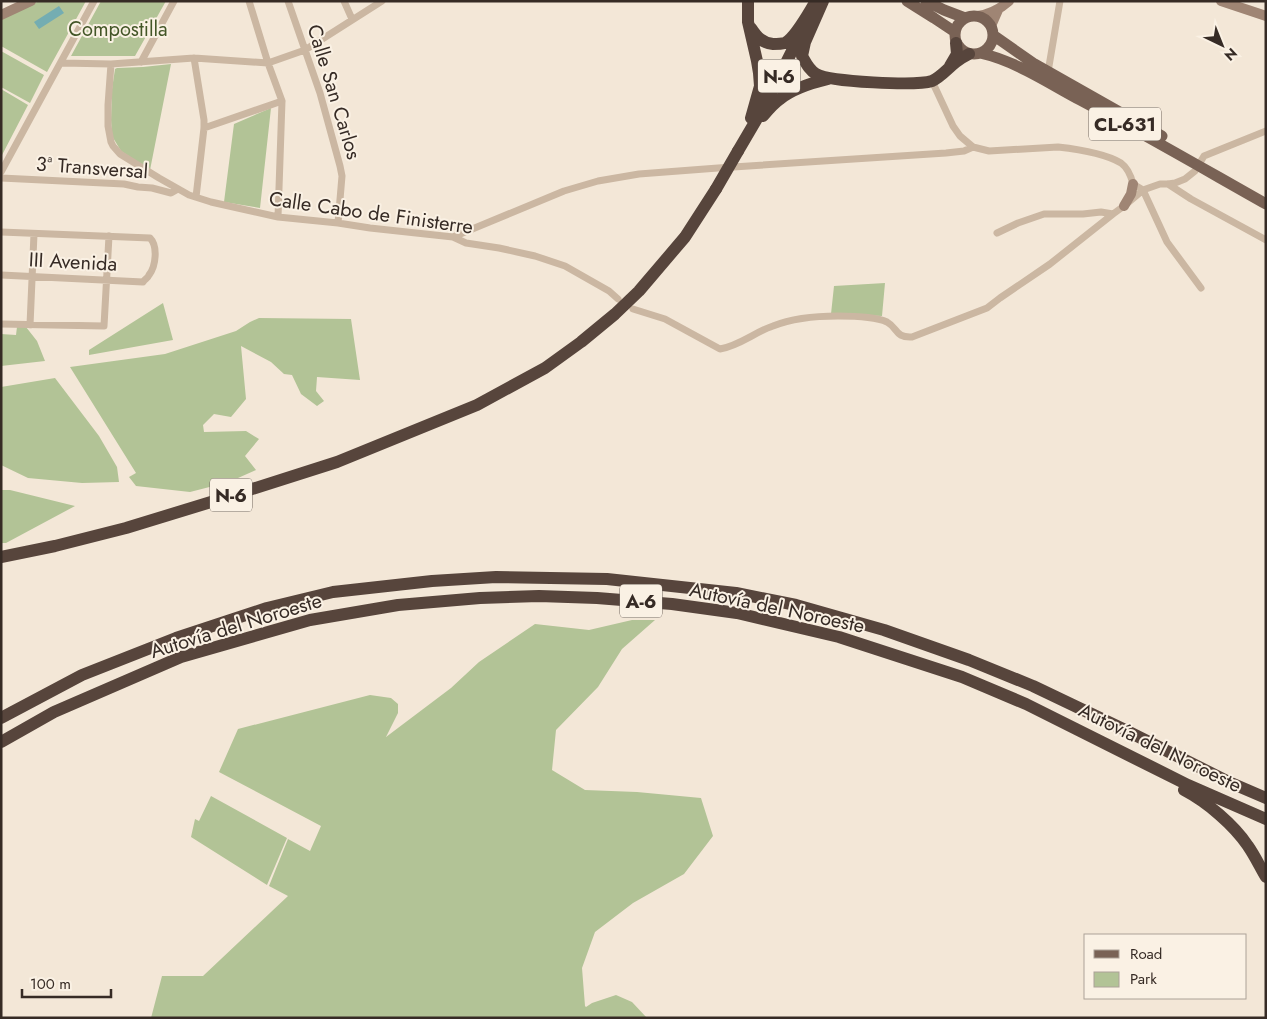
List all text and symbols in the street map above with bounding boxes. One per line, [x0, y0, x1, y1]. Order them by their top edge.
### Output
park label: Compostilla [68, 15, 168, 44]
north arrow [1197, 20, 1247, 70]
street label: Calle San Carlos [300, 21, 368, 163]
text: N [1220, 43, 1242, 66]
road number: N-6 [758, 59, 800, 92]
road number: CL-631 [1089, 108, 1161, 140]
street label: 3ª Transversal [35, 150, 149, 186]
street label: Calle Cabo de Finisterre [267, 184, 475, 242]
street label: III Avenida [28, 245, 118, 279]
road number: N-6 [210, 478, 252, 512]
street label: Autovía del Noroeste [687, 575, 867, 641]
road number: A-6 [620, 584, 662, 618]
street label: Autovía del Noroeste [147, 586, 325, 666]
street label: Autovía del Noroeste [1074, 696, 1246, 800]
legend [1084, 934, 1247, 999]
text: Road [1130, 943, 1162, 965]
scale bar [22, 966, 111, 998]
text: Park [1130, 968, 1157, 990]
text: 100 m [30, 973, 71, 995]

